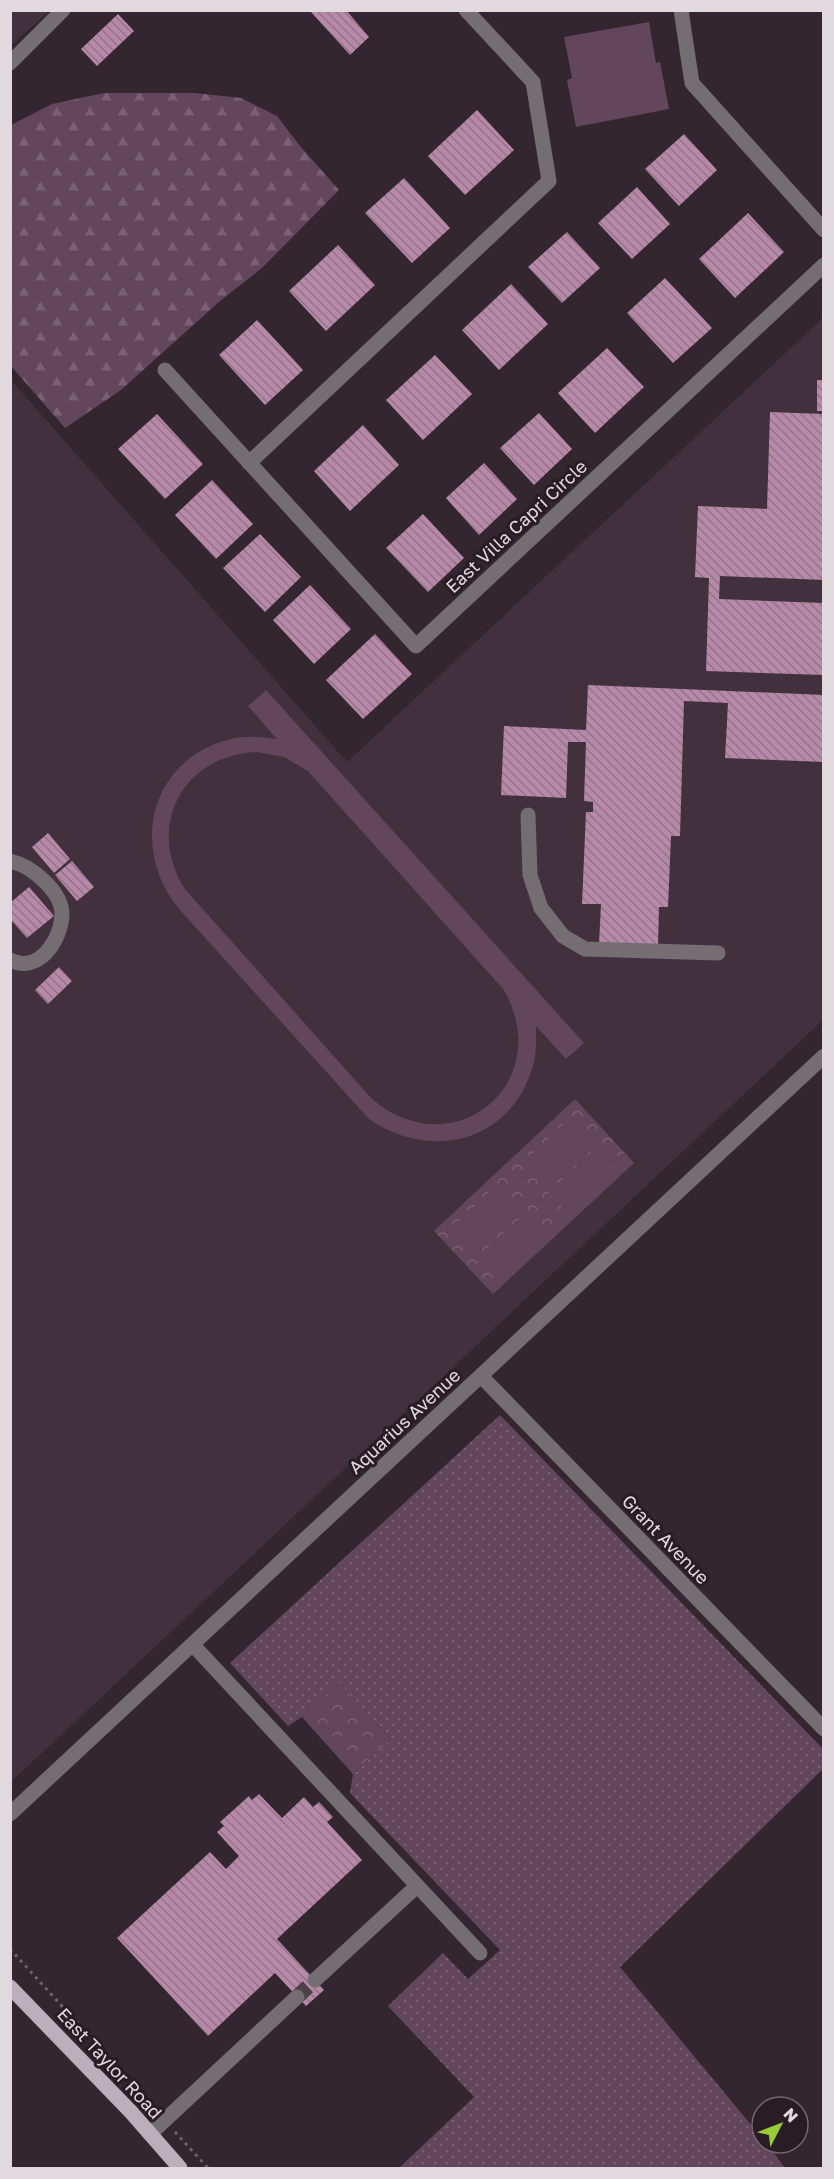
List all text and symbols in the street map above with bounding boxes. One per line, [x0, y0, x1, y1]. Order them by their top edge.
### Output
street label: East Villa Capri Circle [441, 455, 591, 597]
street label: Aquarius Avenue [344, 1364, 464, 1478]
street label: Grant Avenue [618, 1490, 714, 1588]
street label: East Taylor Road [53, 2003, 167, 2123]
north arrow [750, 2095, 810, 2155]
text: N [780, 2104, 803, 2126]

